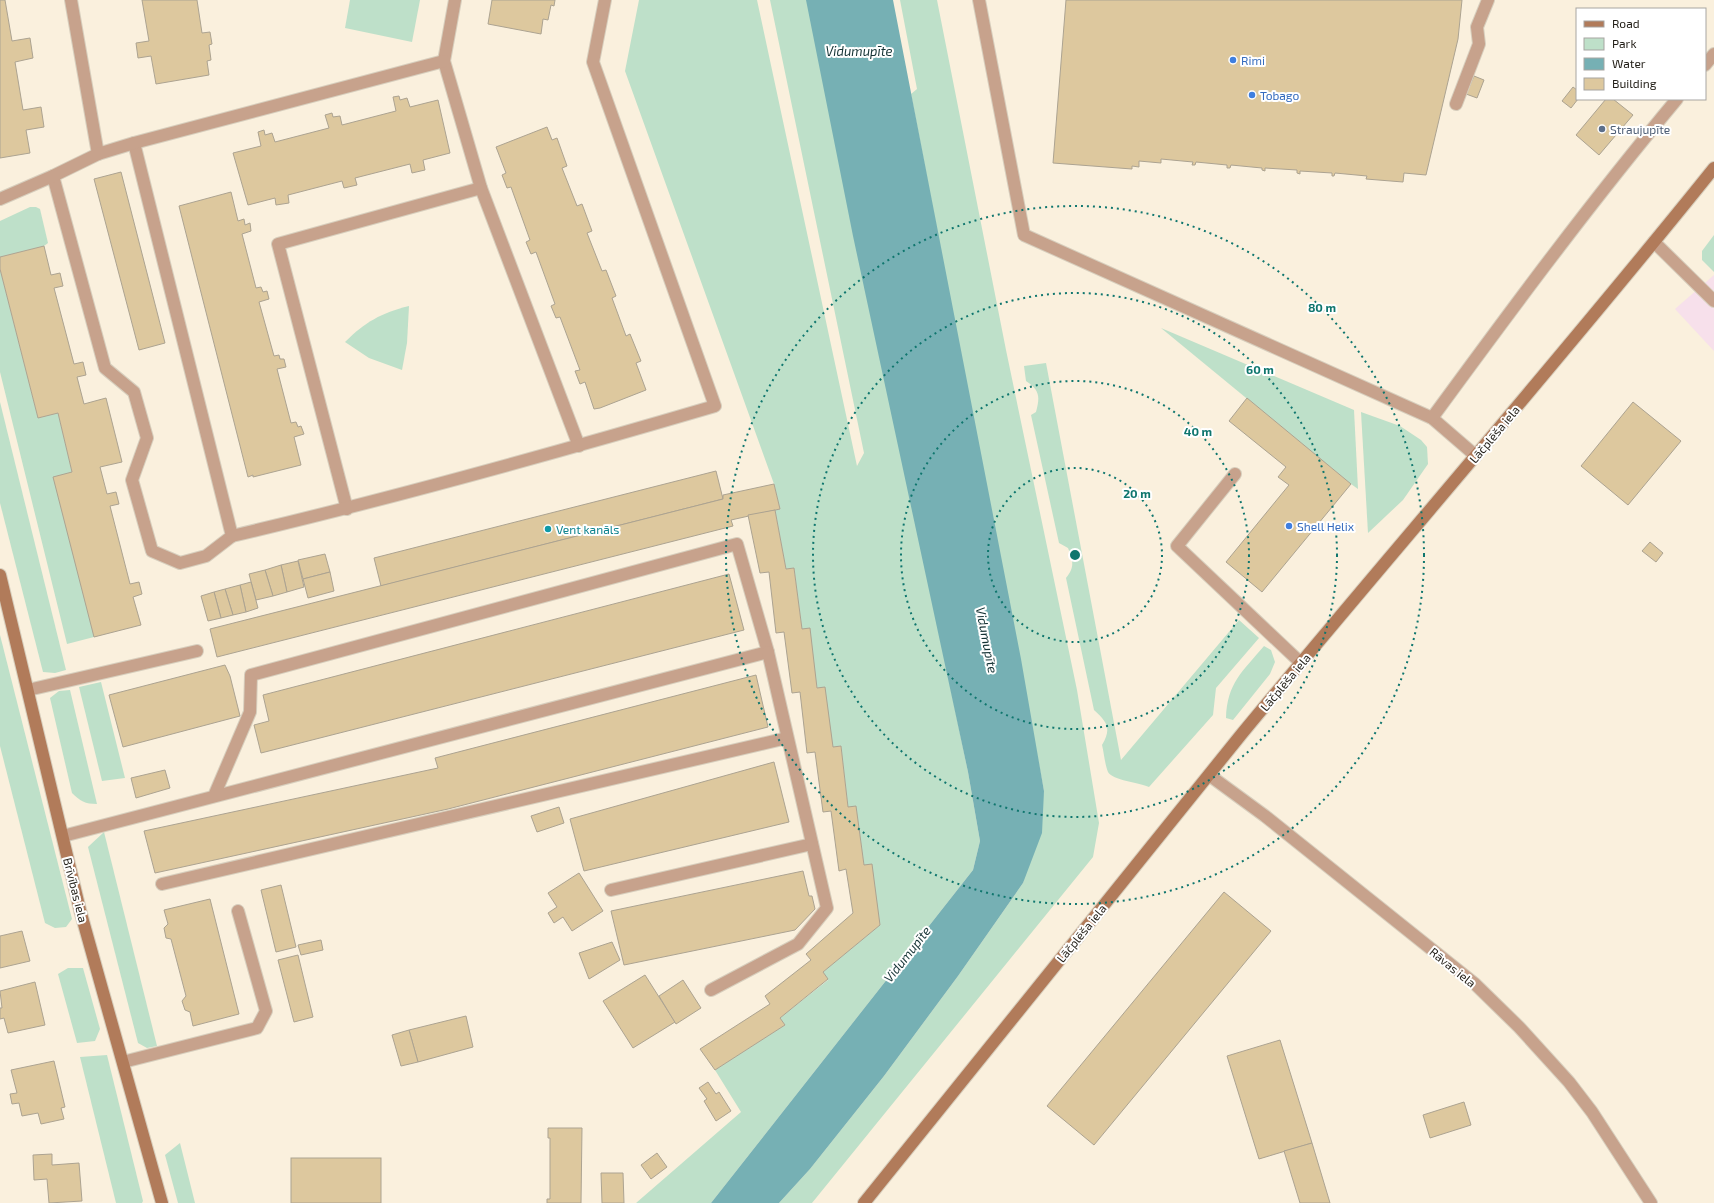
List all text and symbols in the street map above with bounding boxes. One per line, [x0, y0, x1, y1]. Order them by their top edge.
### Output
legend [1576, 8, 1706, 100]
text: Road [1612, 16, 1640, 30]
text: Park [1612, 36, 1637, 50]
water label: Vidumupīte [825, 43, 893, 59]
place label: Rimi [1241, 53, 1265, 67]
marker: Rimi [1228, 55, 1238, 65]
text: Water [1612, 56, 1646, 70]
text: Building [1612, 76, 1657, 90]
place label: Tobago [1260, 88, 1300, 102]
marker: Tobago [1247, 90, 1257, 100]
place label: Straujupīte [1610, 122, 1670, 137]
marker: Straujupīte [1597, 124, 1607, 134]
text: 80 m [1308, 300, 1336, 314]
text: 60 m [1246, 362, 1274, 376]
street label: Lāčplēša iela [1466, 402, 1522, 466]
text: 40 m [1184, 424, 1212, 438]
text: 20 m [1123, 486, 1151, 500]
place label: Shell Helix [1297, 519, 1355, 533]
marker: Shell Helix [1284, 521, 1294, 531]
place label: Vent kanāls [556, 522, 619, 536]
marker: Vent kanāls [543, 524, 553, 534]
centre of rings [1068, 548, 1082, 562]
water label: Vidumupīte [973, 606, 1001, 674]
street label: Lāčplēša iela [1257, 650, 1313, 714]
street label: Brīvības iela [61, 856, 91, 924]
street label: Lāčplēša iela [1053, 901, 1109, 965]
water label: Vidumupīte [880, 923, 934, 985]
street label: Rāvas iela [1427, 944, 1479, 990]

